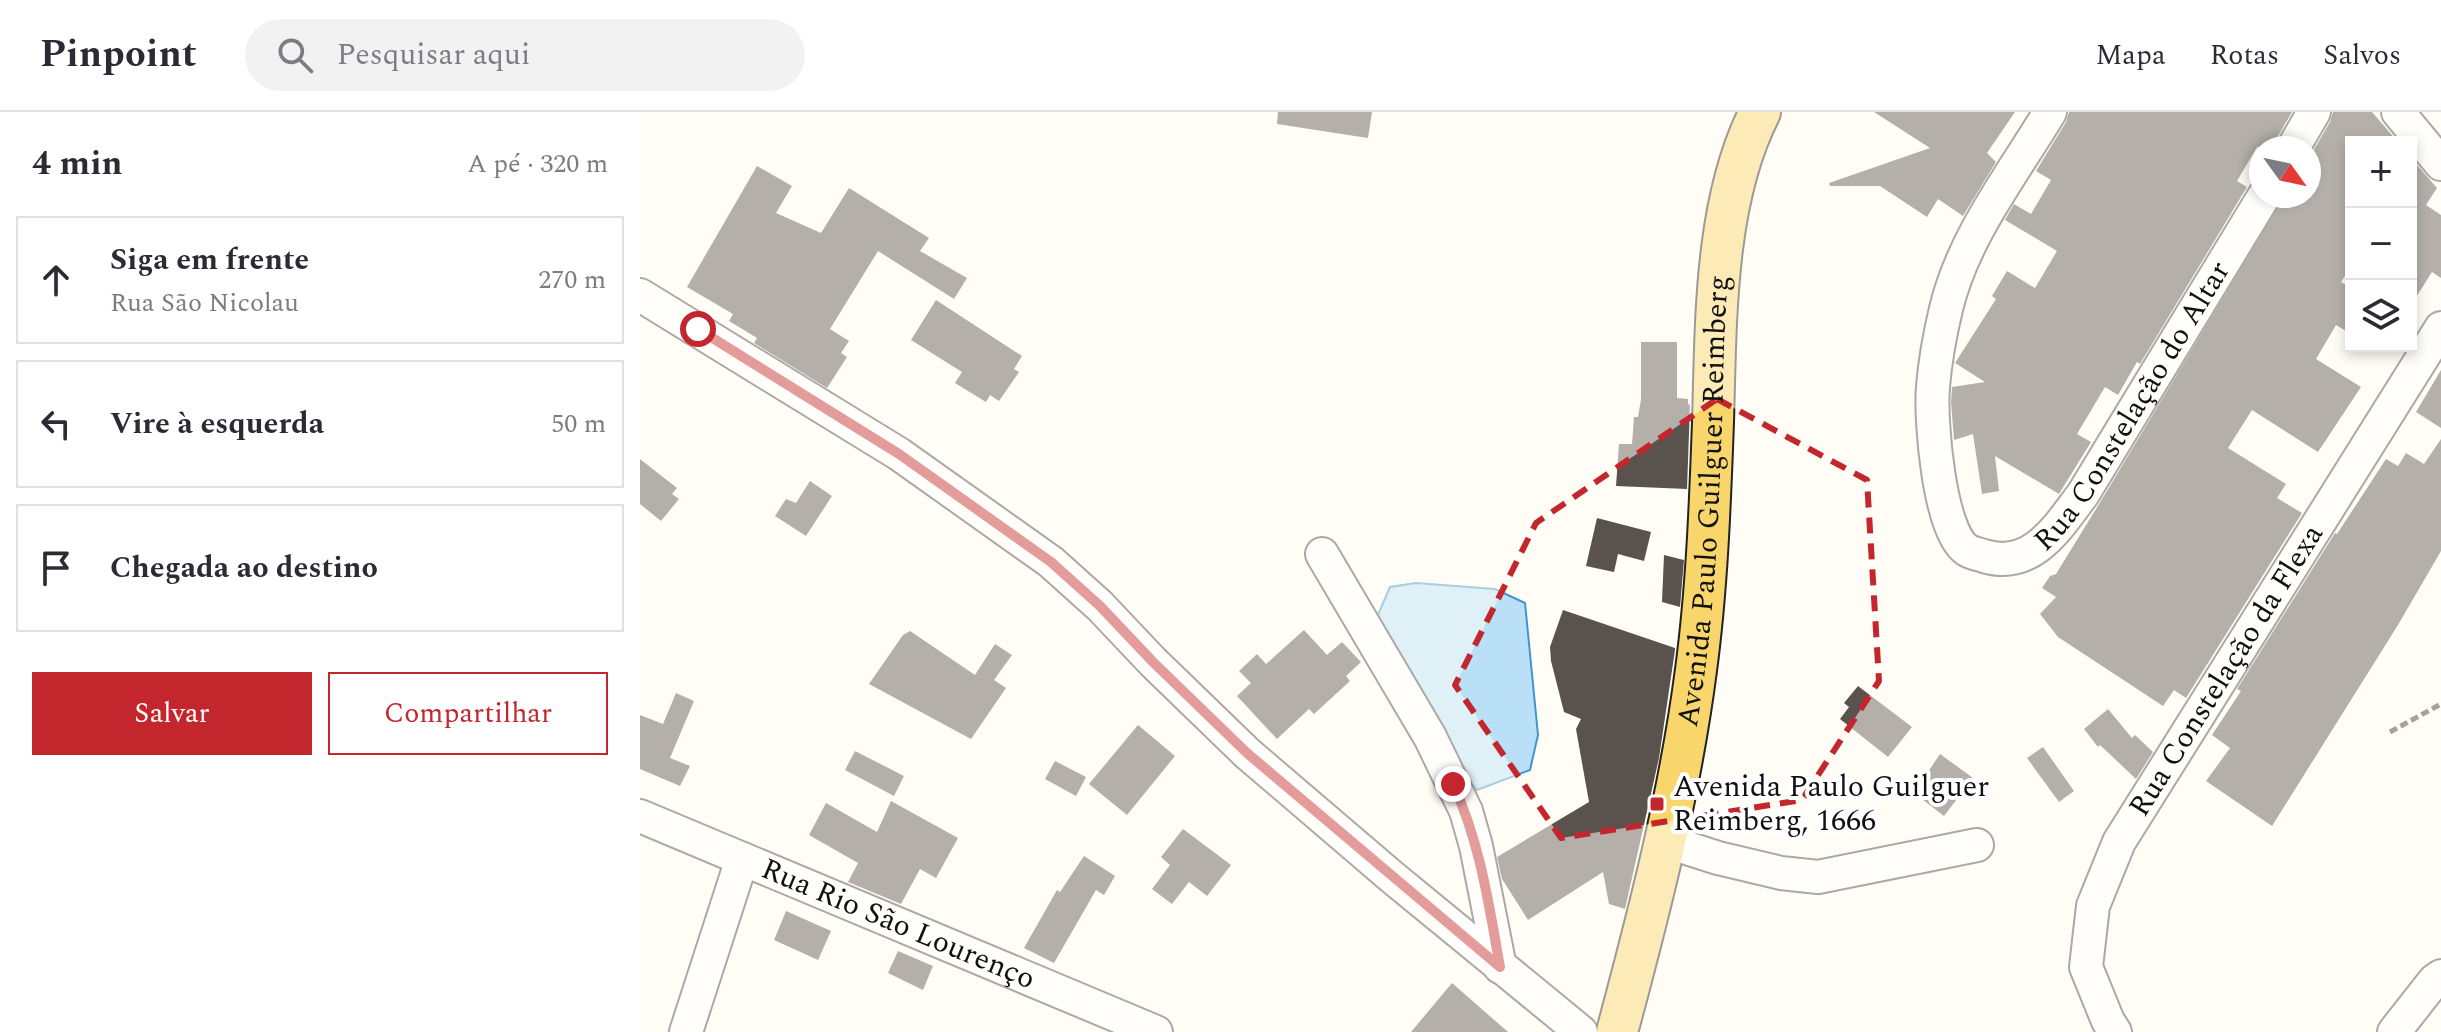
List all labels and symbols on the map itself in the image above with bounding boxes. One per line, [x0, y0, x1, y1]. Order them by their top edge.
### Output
north arrow [2249, 136, 2321, 208]
street label: Rua Constelação do Altar [2023, 252, 2242, 563]
street label: Avenida Paulo Guilguer Reimberg [1665, 273, 1742, 730]
route start [680, 311, 716, 347]
street label: Rua Constelação da Flexa [2117, 515, 2336, 826]
place label: Avenida Paulo Guilguer Reimberg, 1666 [1673, 764, 1989, 844]
route end [1435, 766, 1471, 802]
marker: Avenida Paulo Guilguer Reimberg, 1666 [1648, 795, 1666, 813]
street label: Rua Rio São Lourenço [754, 846, 1042, 1002]

